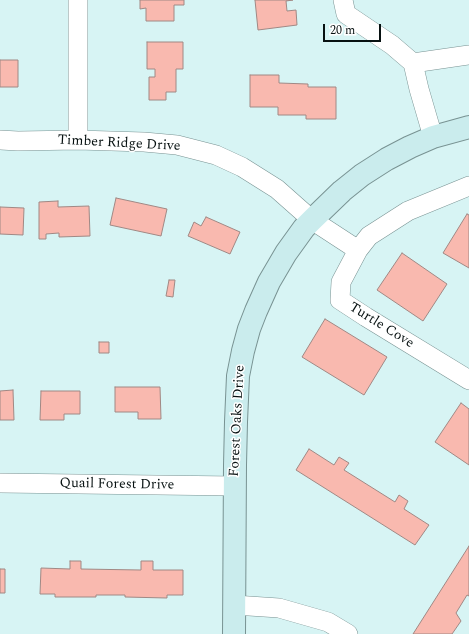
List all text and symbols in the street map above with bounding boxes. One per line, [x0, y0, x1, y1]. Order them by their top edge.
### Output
scale bar [325, 16, 383, 42]
text: 20 m [330, 21, 355, 40]
street label: Timber Ridge Drive [57, 132, 181, 156]
street label: Turtle Cove [345, 299, 417, 353]
street label: Forest Oaks Drive [227, 365, 249, 477]
street label: Quail Forest Drive [60, 476, 174, 494]

